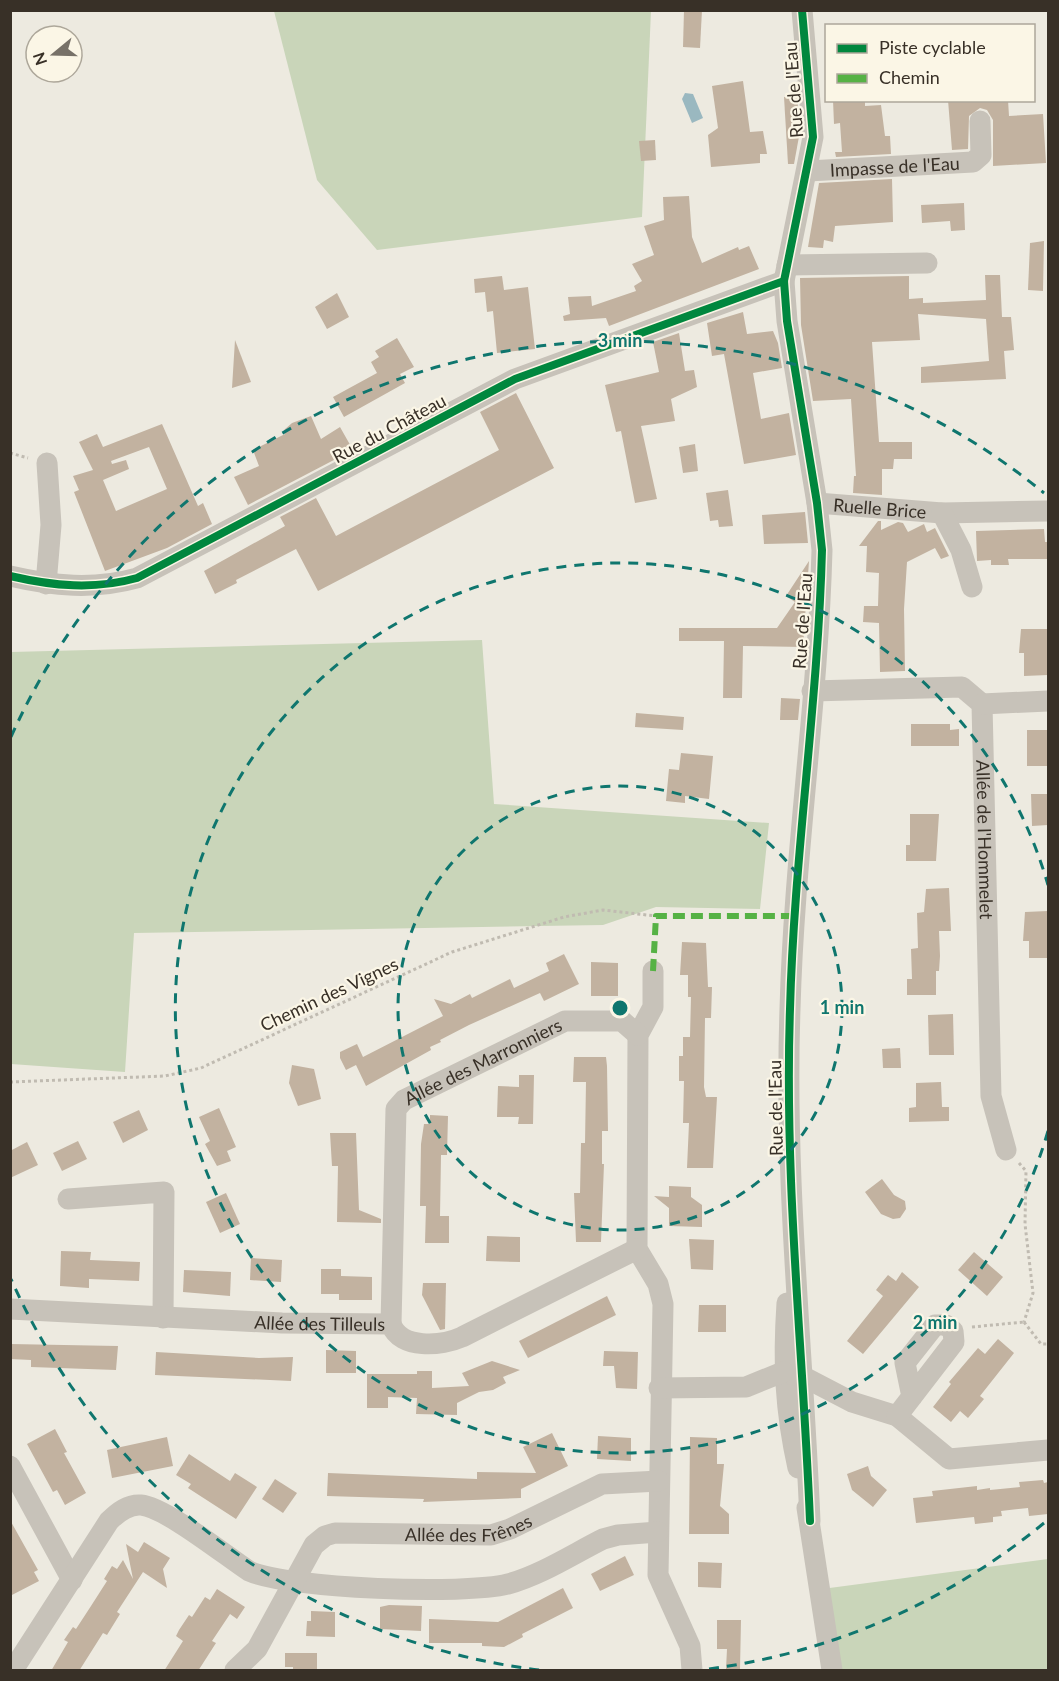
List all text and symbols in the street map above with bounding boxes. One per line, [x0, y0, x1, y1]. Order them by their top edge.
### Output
north arrow [24, 24, 84, 84]
legend [825, 24, 1035, 102]
text: Piste cyclable [879, 36, 986, 58]
street label: Rue de l'Eau [779, 41, 807, 139]
text: N [28, 50, 50, 68]
text: Chemin [879, 66, 940, 88]
street label: Impasse de l'Eau [829, 152, 960, 181]
text: 3 min [598, 329, 642, 351]
street label: Rue du Château [328, 389, 450, 467]
street label: Ruelle Brice [832, 493, 927, 523]
street label: Rue de l'Eau [788, 572, 816, 670]
street label: Allée de l'Hommelet [972, 760, 998, 920]
street label: Chemin des Vignes [256, 952, 402, 1036]
text: 1 min [820, 996, 864, 1018]
centre of rings [610, 998, 630, 1018]
street label: Allée des Marronniers [400, 1013, 566, 1109]
street label: Rue de l'Eau [763, 1060, 787, 1156]
street label: Allée des Tilleuls [254, 1311, 385, 1335]
text: 2 min [913, 1311, 957, 1333]
street label: Allée des Frênes [405, 1509, 535, 1546]

